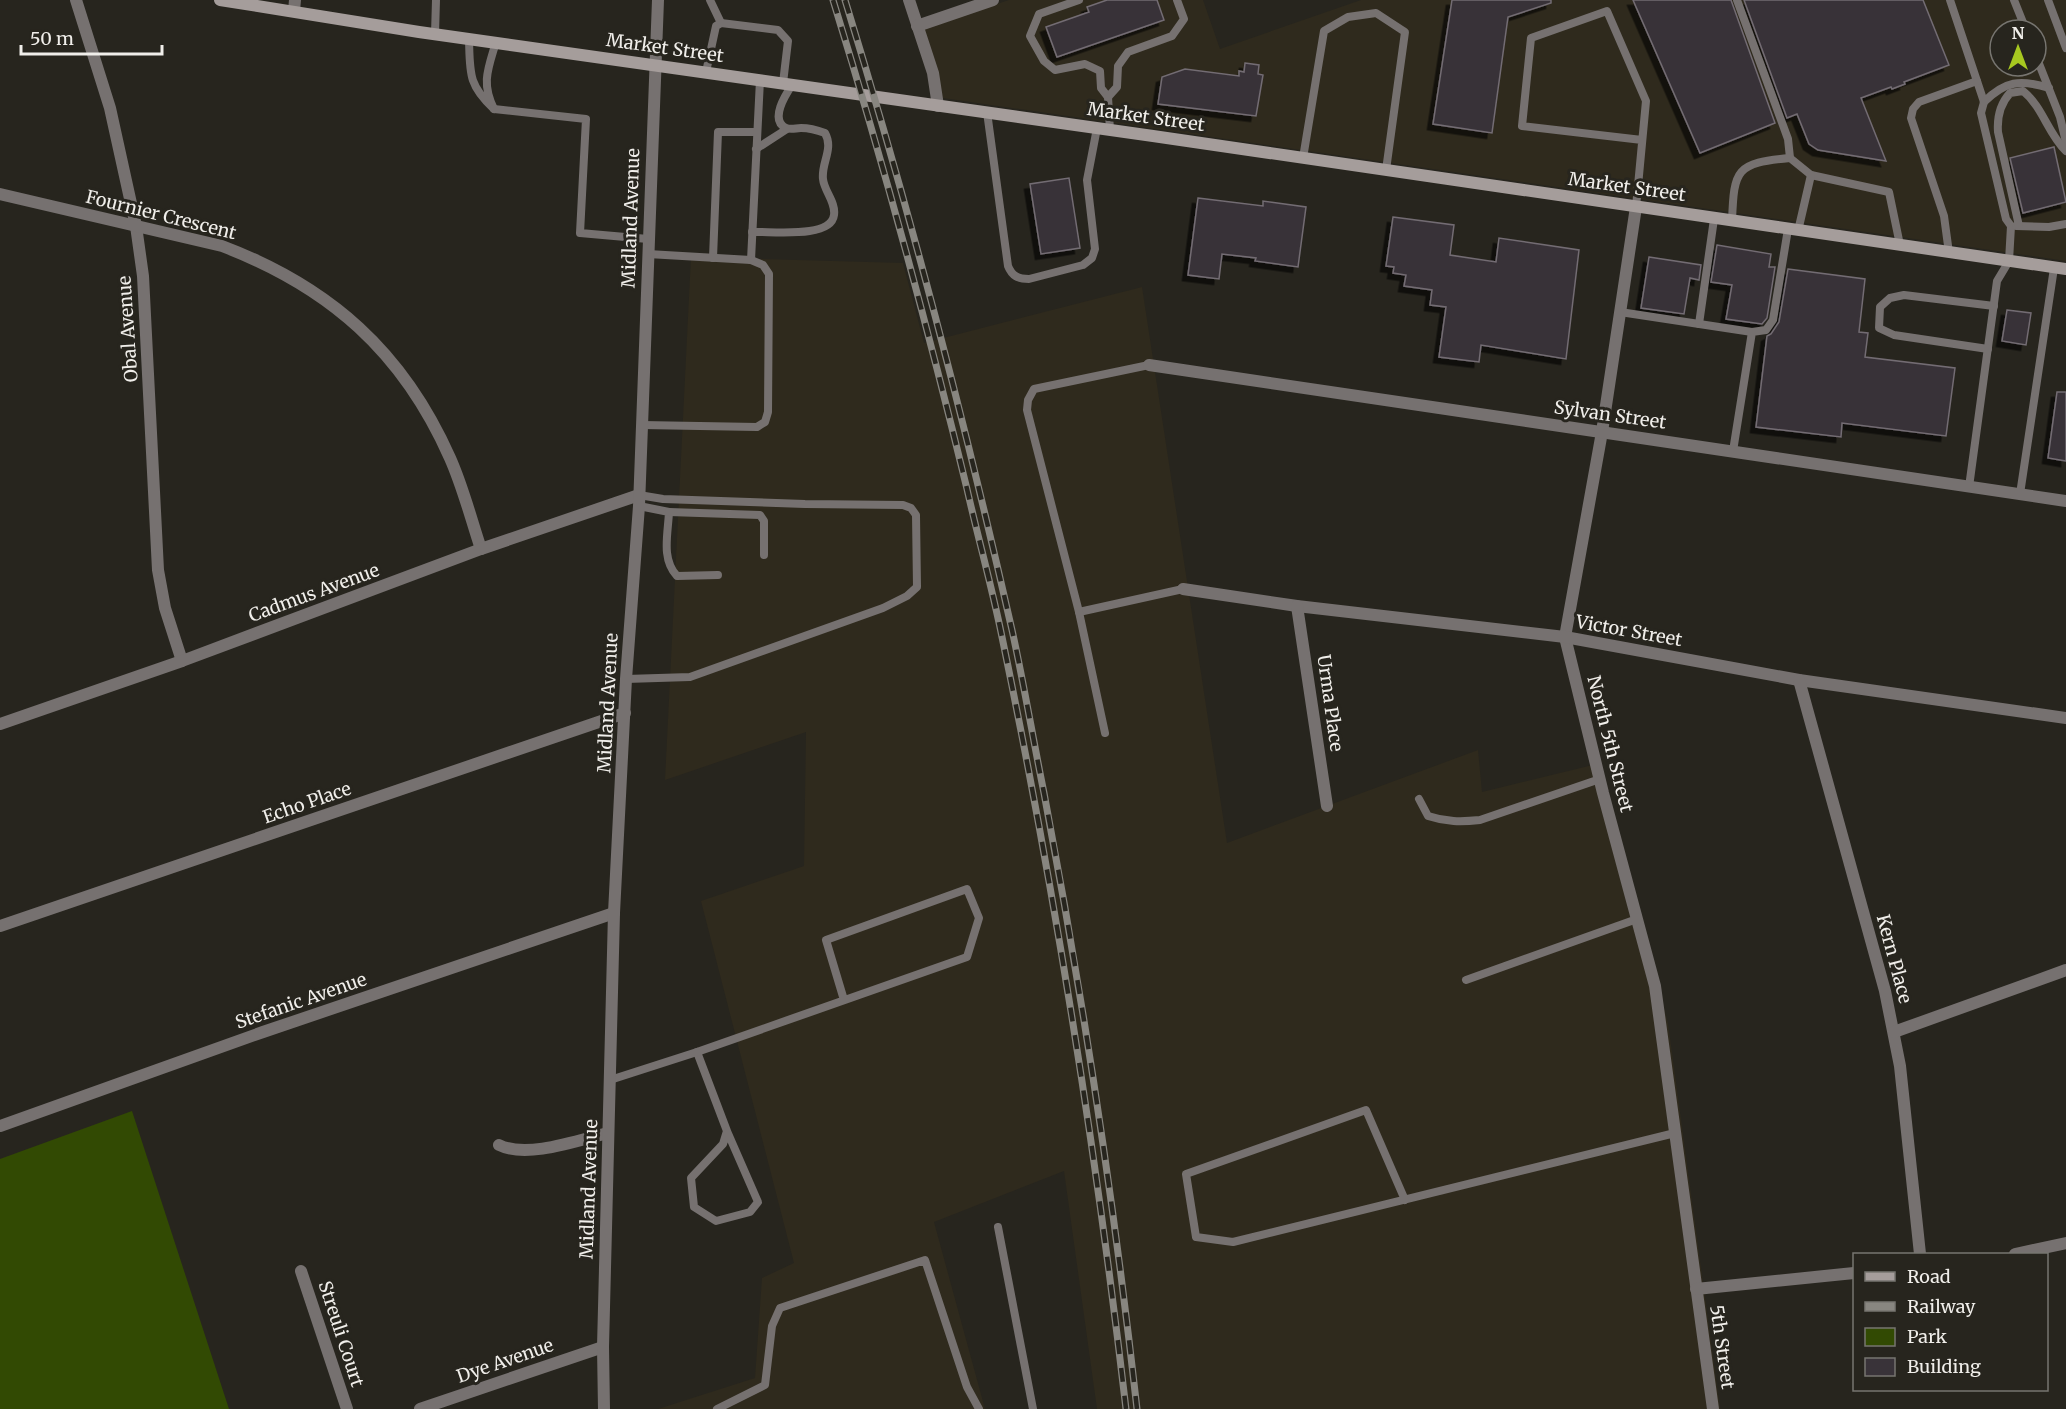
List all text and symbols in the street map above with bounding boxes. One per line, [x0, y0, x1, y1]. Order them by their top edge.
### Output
scale bar [21, 18, 162, 56]
north arrow [1988, 18, 2048, 78]
text: N [2012, 23, 2025, 43]
text: 50 m [30, 27, 74, 50]
street label: Market Street [605, 28, 725, 67]
street label: Market Street [1086, 97, 1206, 136]
street label: Midland Avenue [617, 148, 644, 288]
street label: Market Street [1567, 167, 1687, 206]
street label: Fournier Crescent [84, 185, 239, 244]
street label: Obal Avenue [112, 275, 143, 383]
street label: Sylvan Street [1552, 395, 1668, 434]
street label: Cadmus Avenue [245, 558, 382, 627]
street label: Victor Street [1573, 610, 1684, 651]
street label: Midland Avenue [592, 632, 623, 773]
street label: Urma Place [1312, 653, 1349, 753]
street label: North 5th Street [1582, 673, 1639, 815]
street label: Echo Place [260, 777, 354, 828]
street label: Kern Place [1872, 912, 1917, 1006]
street label: Stefanic Avenue [232, 967, 369, 1034]
street label: Midland Avenue [575, 1119, 602, 1259]
legend [1853, 1253, 2048, 1391]
text: Road [1907, 1265, 1951, 1288]
street label: Streuli Court [314, 1278, 369, 1390]
text: Railway [1907, 1295, 1976, 1318]
street label: 5th Street [1705, 1303, 1740, 1390]
text: Park [1907, 1325, 1948, 1348]
street label: Dye Avenue [453, 1333, 556, 1388]
text: Building [1907, 1355, 1981, 1378]

